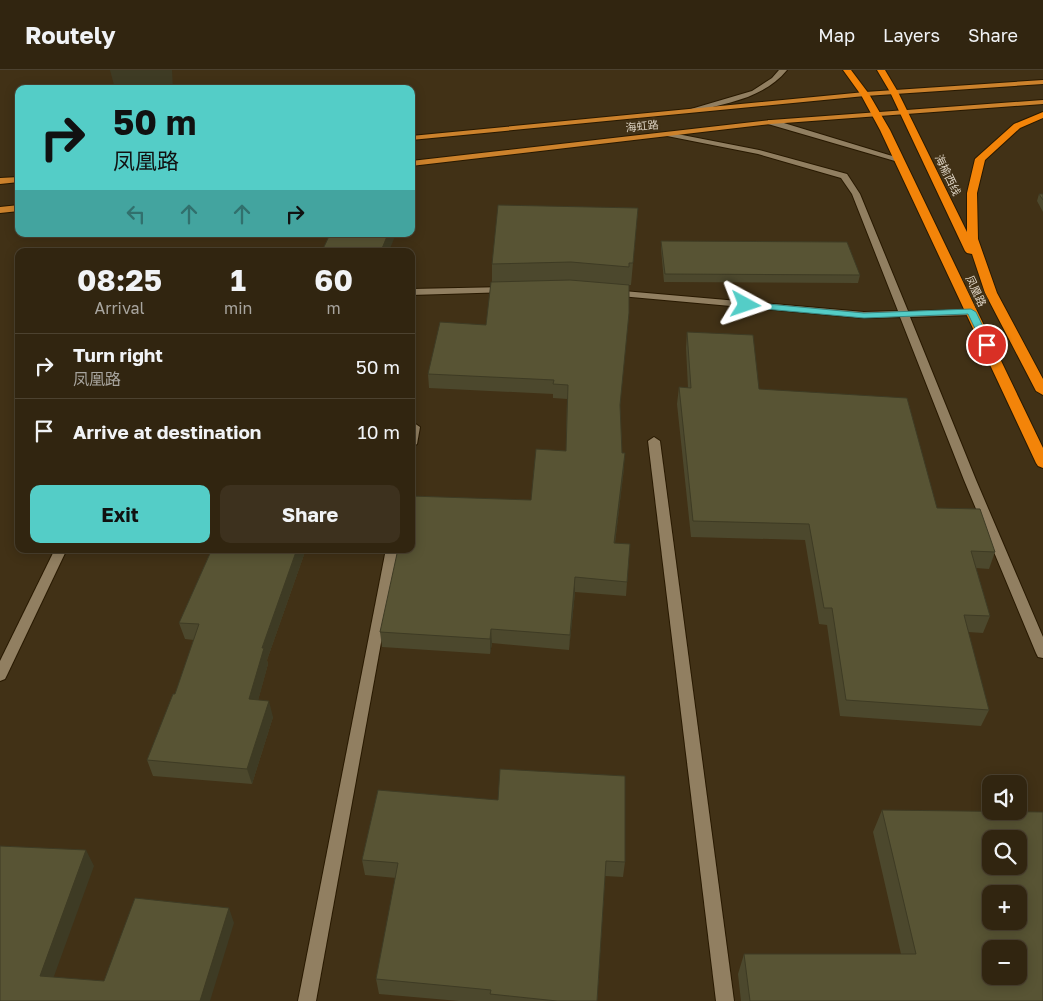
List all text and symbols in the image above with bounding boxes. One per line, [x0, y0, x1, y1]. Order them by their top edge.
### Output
text: Routely [25, 20, 116, 49]
text: Map [818, 24, 855, 46]
text: Layers [883, 24, 940, 46]
text: Share [968, 24, 1018, 46]
text: 50 m [113, 101, 196, 143]
icon: right [30, 105, 95, 170]
street label: 海虹路 [625, 117, 659, 134]
text: 凤凰路 [113, 147, 179, 174]
street label: 海榆西线 [933, 152, 964, 197]
icon: left [122, 200, 150, 228]
icon: ahead [175, 200, 203, 228]
icon: ahead [228, 200, 256, 228]
icon: right [281, 200, 309, 228]
text: 08:25 [77, 262, 162, 298]
text: 1 [230, 262, 246, 298]
text: 60 [314, 262, 353, 298]
street label: 凤凰路 [964, 273, 989, 308]
position arrow [719, 278, 771, 330]
text: Arrival [94, 298, 145, 318]
text: min [224, 298, 252, 318]
text: m [327, 298, 341, 318]
pin [966, 324, 1008, 366]
icon: arrive [973, 331, 1001, 359]
text: Turn right [73, 343, 163, 366]
icon: right [30, 352, 58, 380]
text: 50 m [356, 355, 400, 378]
text: 凤凰路 [73, 369, 121, 389]
icon: arrive [30, 417, 58, 445]
text: Arrive at destination [73, 420, 261, 443]
text: 10 m [357, 420, 400, 443]
button: Exit [30, 485, 210, 543]
button: Share [220, 485, 400, 543]
map controls [982, 775, 1027, 985]
button: sound [982, 775, 1027, 820]
button: search [982, 830, 1027, 875]
button: + [982, 885, 1027, 930]
button: − [982, 940, 1027, 985]

